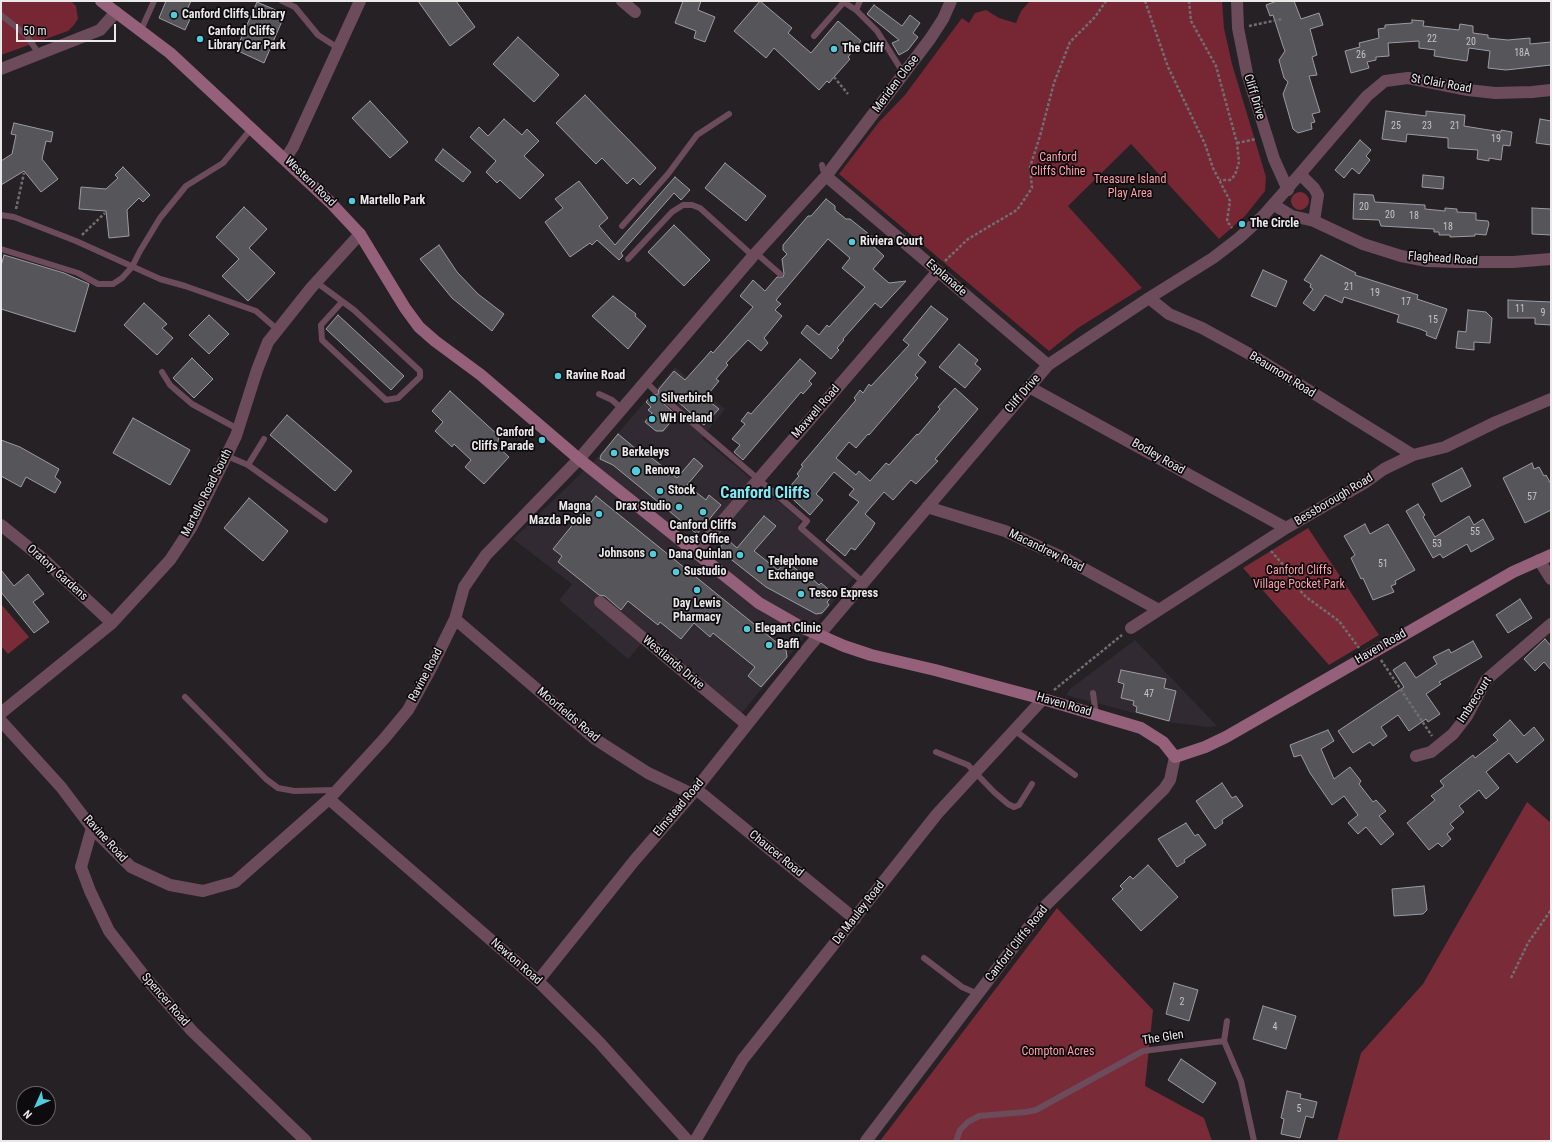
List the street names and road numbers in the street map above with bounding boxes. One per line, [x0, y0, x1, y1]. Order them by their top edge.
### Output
street label: Meriden Close [870, 53, 922, 115]
street label: St Clair Road [1410, 72, 1472, 96]
street label: Cliff Drive [1240, 73, 1268, 121]
street label: Western Road [281, 154, 339, 210]
street label: Flaghead Road [1408, 249, 1478, 269]
street label: Esplanade [923, 256, 969, 300]
street label: Beaumont Road [1246, 349, 1318, 401]
street label: Cliff Drive [1002, 372, 1044, 416]
street label: Maxwell Road [789, 382, 843, 442]
street label: Bodley Road [1129, 436, 1187, 478]
street label: Martello Road South [179, 447, 235, 539]
street label: Bessborough Road [1292, 471, 1376, 529]
street label: Macandrew Road [1006, 527, 1086, 575]
street label: Oratory Gardens [24, 542, 90, 604]
street label: Haven Road [1353, 627, 1409, 667]
street label: Westlands Drive [639, 633, 707, 693]
street label: Ravine Road [406, 646, 446, 704]
street label: Imbrecourt [1455, 674, 1495, 726]
street label: Moorfields Road [534, 685, 602, 745]
street label: Haven Road [1035, 690, 1093, 720]
street label: Elmstead Road [651, 776, 707, 840]
street label: Ravine Road [80, 813, 130, 865]
street label: Chaucer Road [746, 828, 806, 880]
street label: De Mauley Road [830, 879, 888, 947]
street label: Canford Cliffs Road [983, 903, 1051, 985]
street label: Newton Road [488, 936, 544, 988]
street label: Spencer Road [138, 971, 192, 1029]
street label: The Glen [1141, 1028, 1185, 1048]

